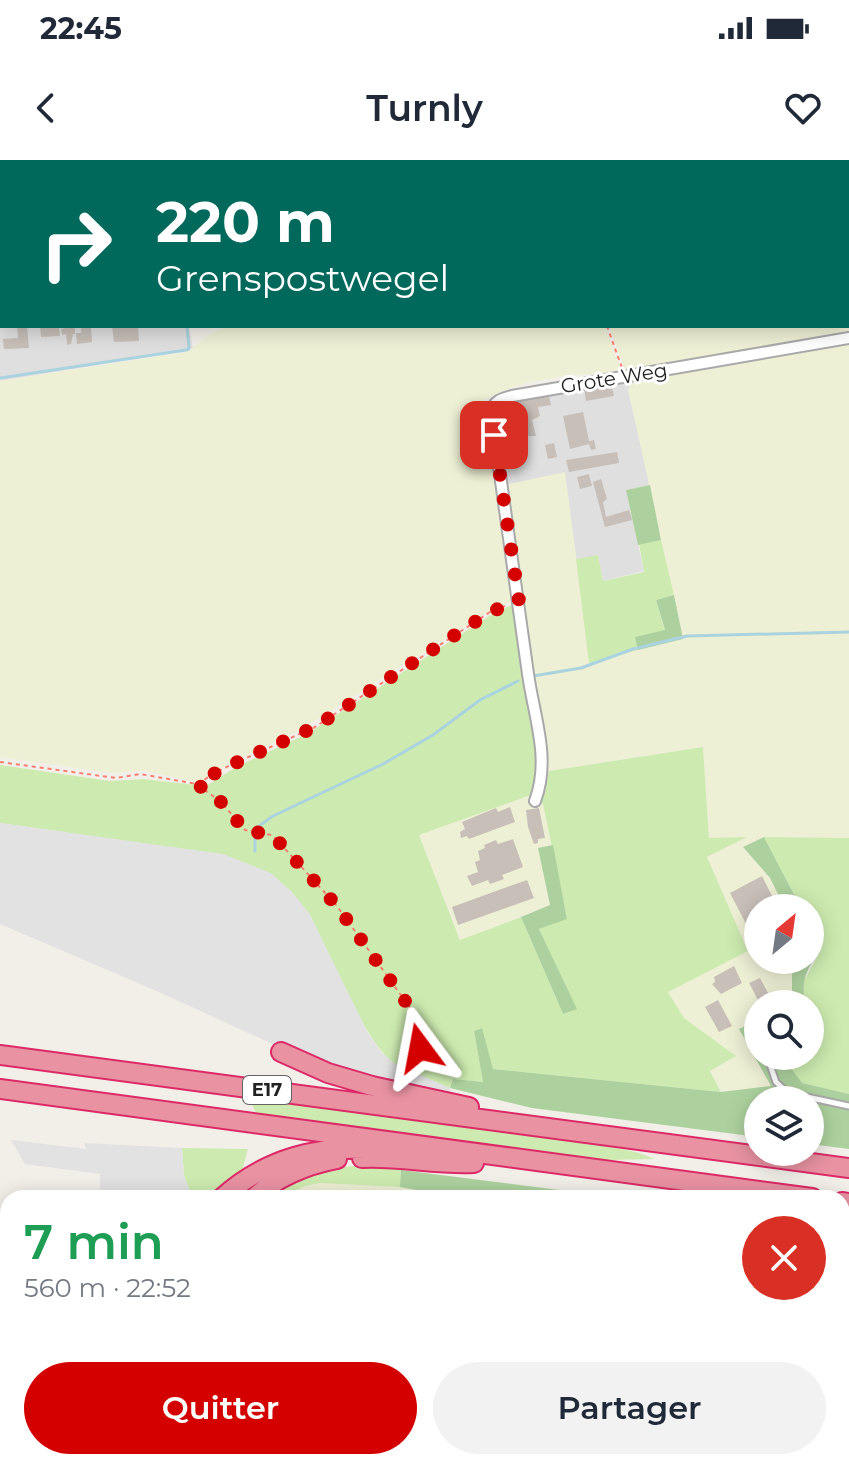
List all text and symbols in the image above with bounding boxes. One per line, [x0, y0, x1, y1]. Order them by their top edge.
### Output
text: 22:45 [40, 10, 122, 47]
icon: back [24, 86, 68, 130]
text: Turnly [366, 86, 483, 130]
icon: heart [781, 86, 825, 130]
text: 220 m [156, 188, 335, 256]
icon: right [24, 192, 128, 296]
text: Grenspostwegel [156, 256, 449, 300]
street label: Grote Weg [559, 358, 669, 398]
pin [460, 401, 528, 469]
icon: arrive [472, 413, 516, 457]
north arrow [744, 894, 824, 974]
map controls [744, 894, 824, 1166]
button: search [744, 990, 824, 1070]
position arrow [378, 1006, 462, 1090]
road number: E17 [243, 1076, 291, 1104]
button: layers [744, 1086, 824, 1166]
text: 7 min [24, 1213, 164, 1271]
button: close [742, 1216, 826, 1300]
text: 560 m · 22:52 [24, 1272, 191, 1304]
button: Quitter [24, 1362, 417, 1454]
button: Partager [433, 1362, 826, 1454]

